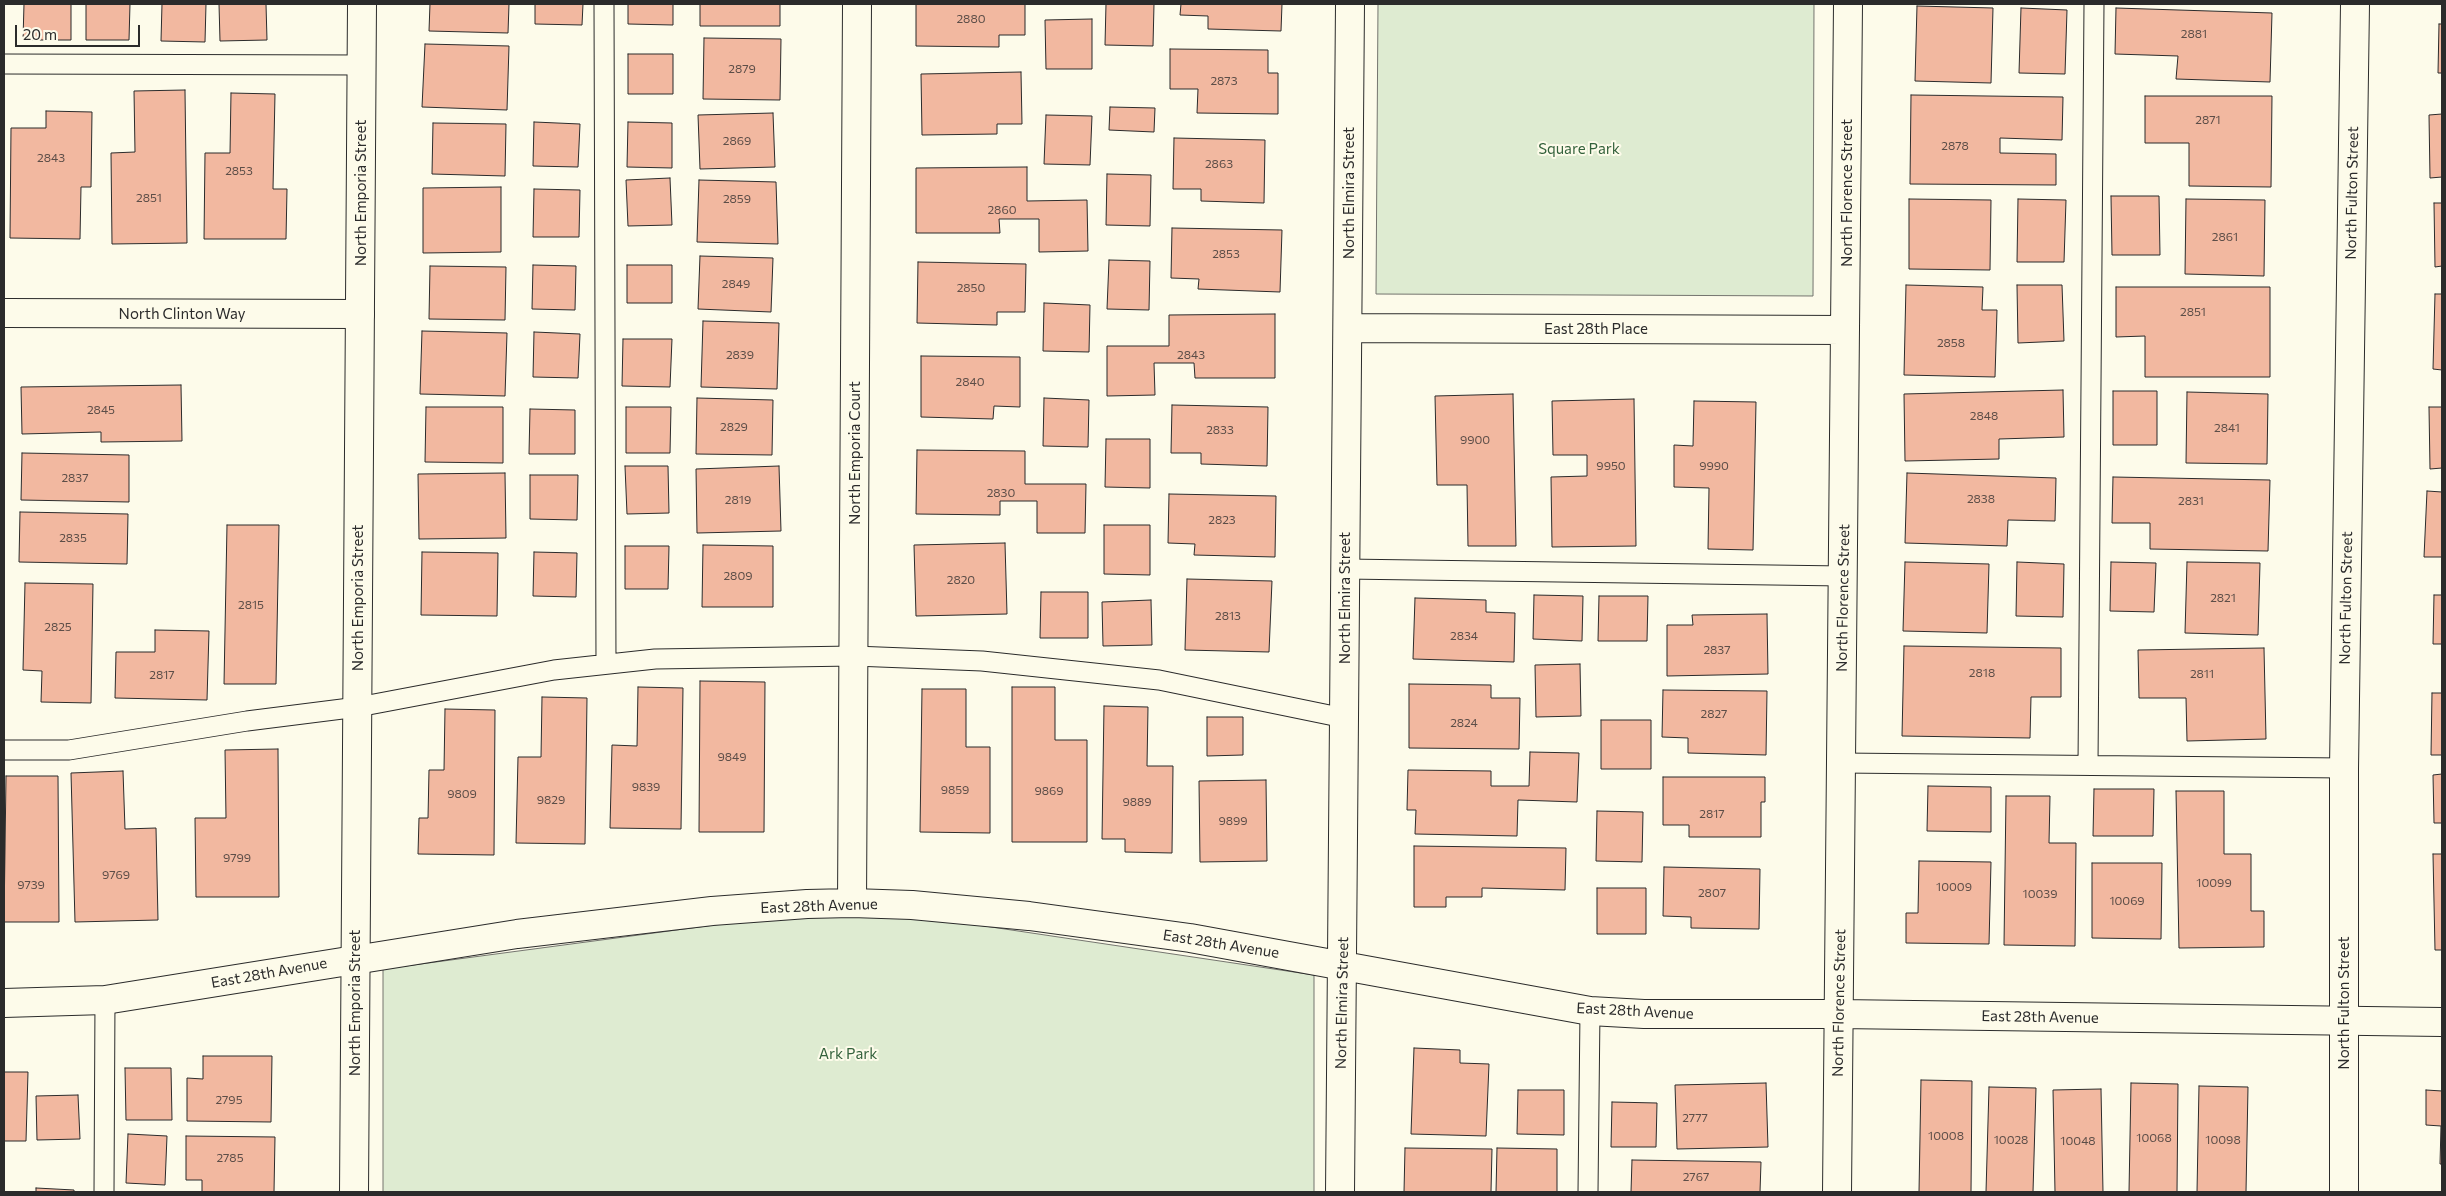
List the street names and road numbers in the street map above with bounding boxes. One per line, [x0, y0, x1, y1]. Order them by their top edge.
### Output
street label: North Florence Street [1838, 119, 1856, 267]
street label: North Emporia Street [352, 120, 370, 266]
street label: North Fulton Street [2342, 126, 2362, 260]
street label: North Elmira Street [1340, 127, 1358, 259]
street label: North Clinton Way [119, 305, 245, 323]
street label: East 28th Place [1544, 320, 1648, 338]
street label: North Emporia Court [846, 381, 864, 525]
street label: North Florence Street [1833, 524, 1853, 672]
street label: North Emporia Street [349, 525, 367, 671]
street label: North Fulton Street [2336, 531, 2356, 665]
street label: North Elmira Street [1336, 532, 1354, 664]
street label: East 28th Avenue [760, 895, 878, 917]
street label: East 28th Avenue [1162, 926, 1280, 962]
street label: North Florence Street [1829, 929, 1849, 1077]
street label: North Emporia Street [346, 930, 364, 1076]
street label: North Fulton Street [2335, 936, 2353, 1070]
street label: North Elmira Street [1332, 937, 1352, 1069]
street label: East 28th Avenue [210, 954, 328, 992]
street label: East 28th Avenue [1576, 999, 1694, 1023]
street label: East 28th Avenue [1981, 1007, 2099, 1027]

